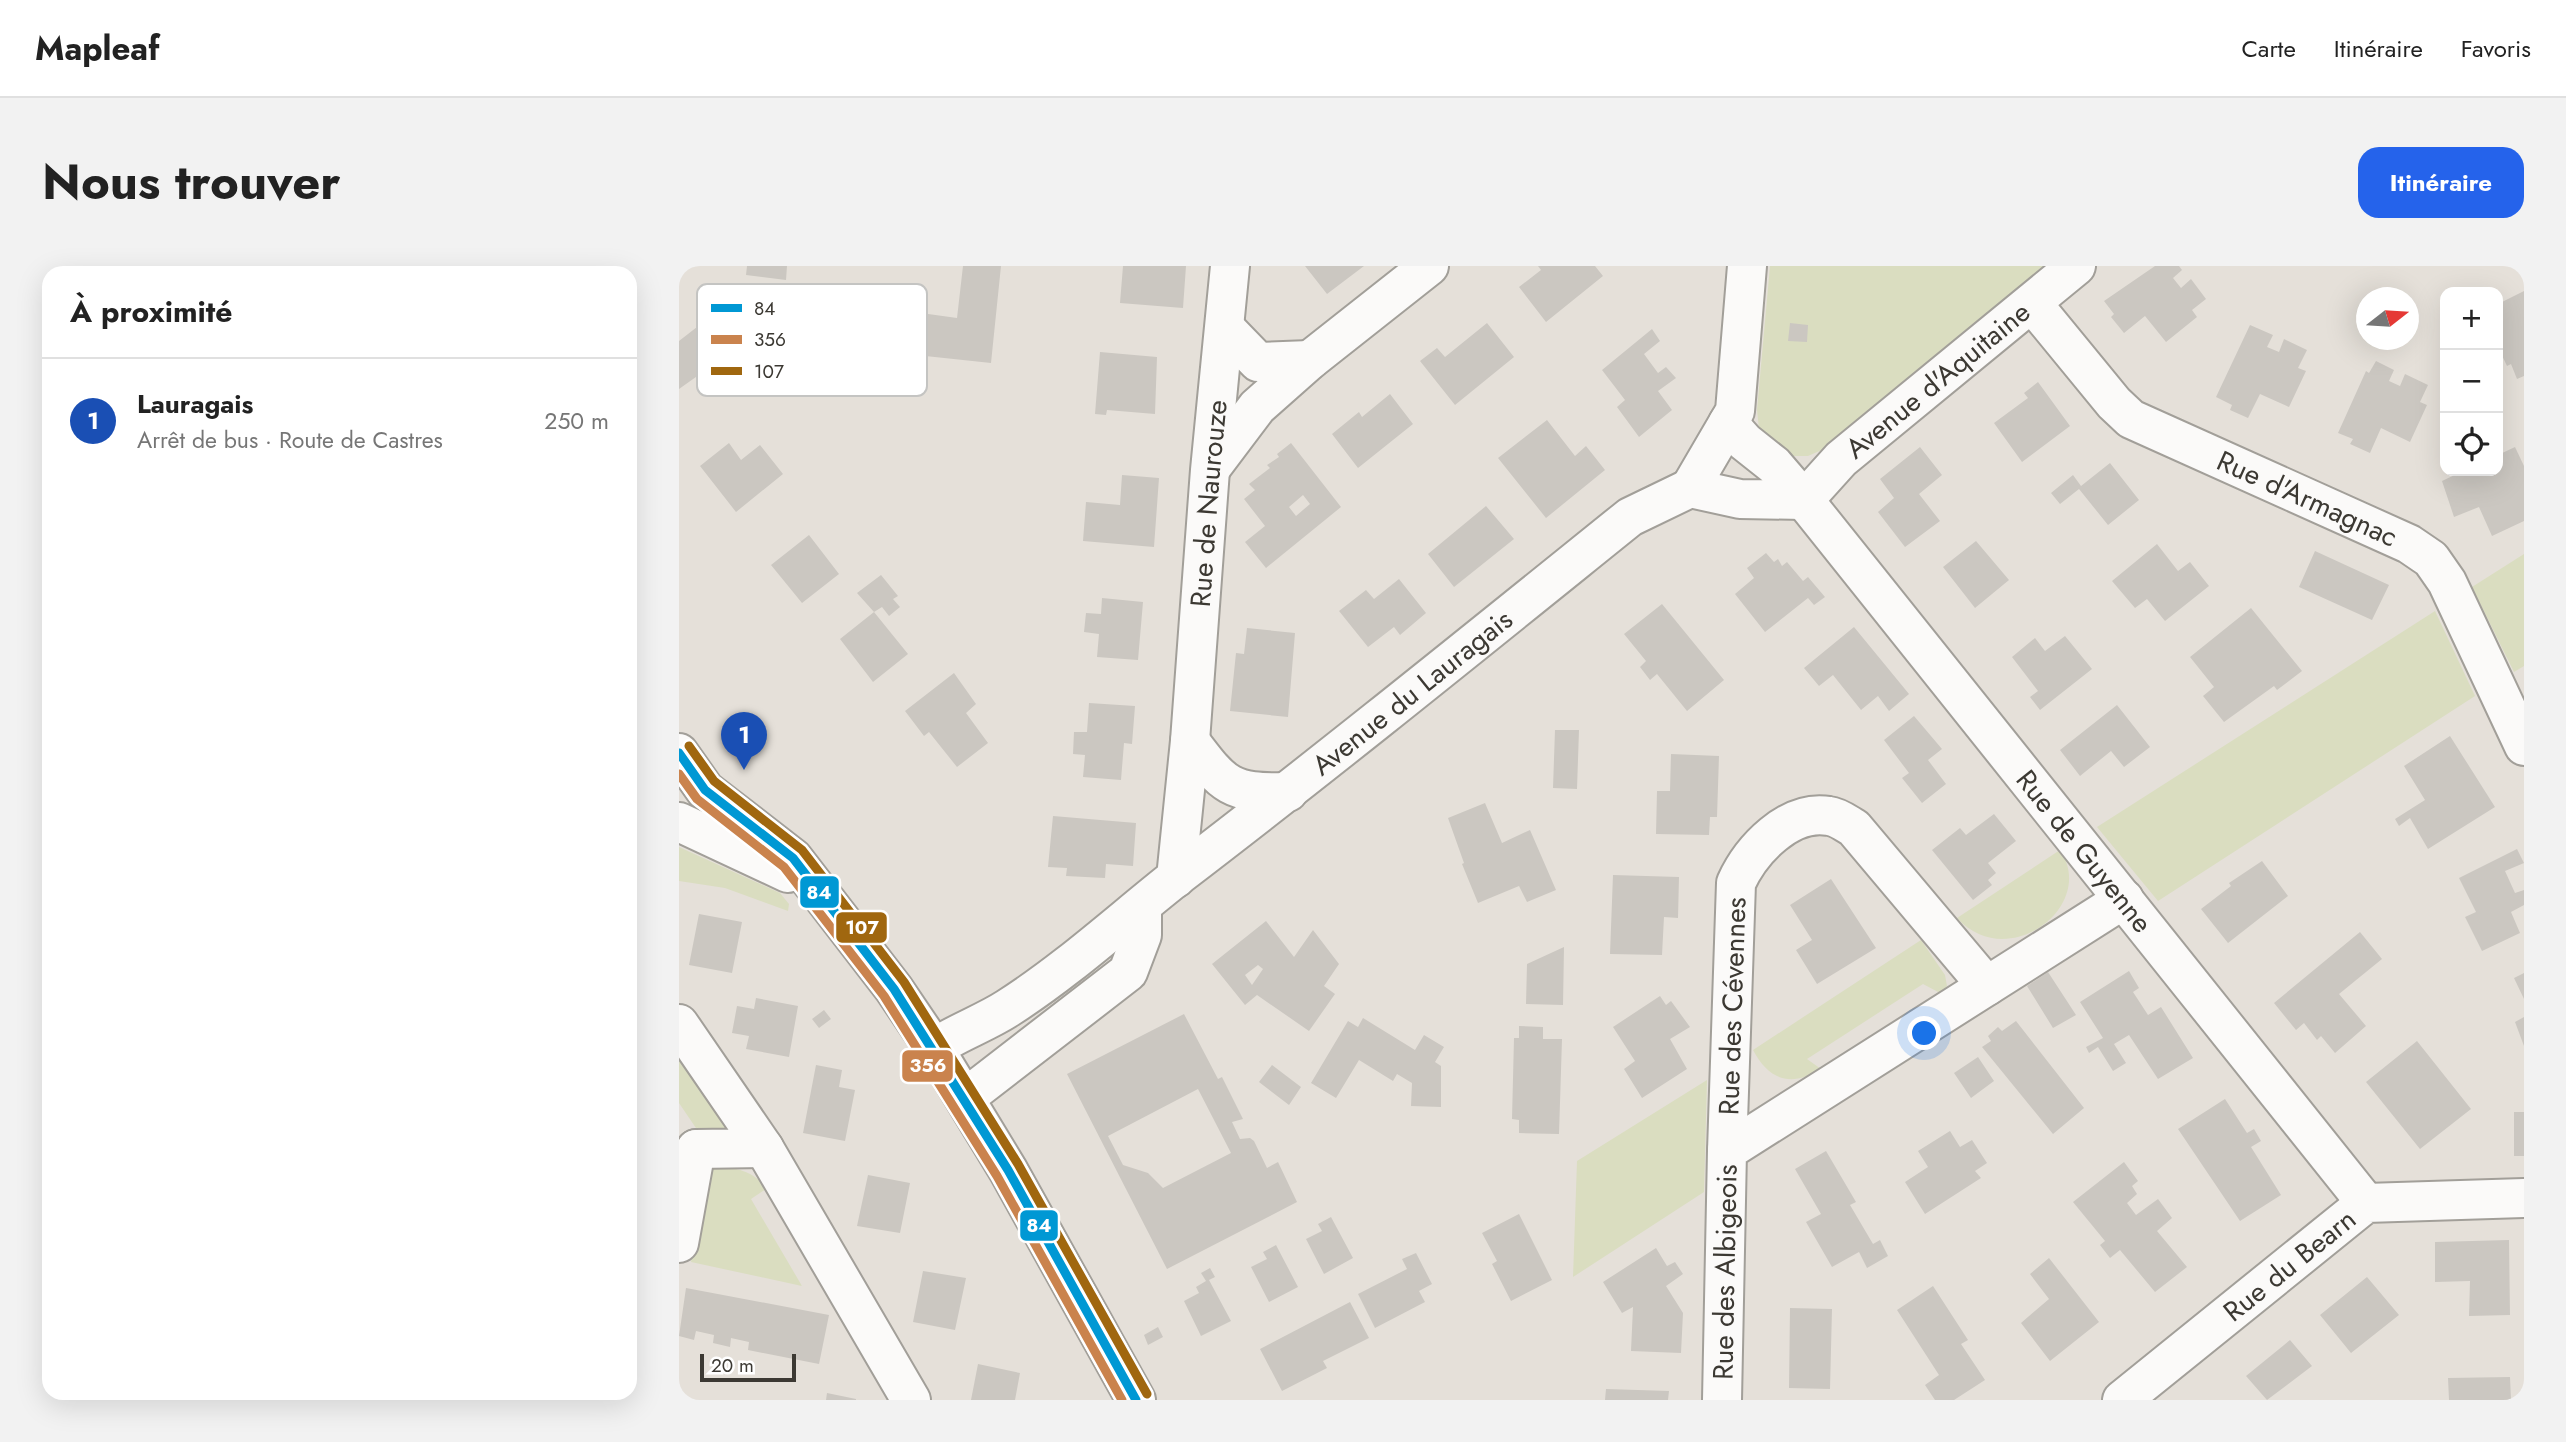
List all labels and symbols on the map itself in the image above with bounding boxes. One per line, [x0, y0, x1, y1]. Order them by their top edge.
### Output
legend [697, 284, 927, 396]
north arrow [2356, 287, 2419, 350]
street label: Avenue d'Aquitaine [1836, 291, 2039, 468]
text: 84 [754, 295, 775, 322]
text: 356 [754, 326, 786, 353]
text: 107 [754, 358, 784, 385]
street label: Rue de Naurouze [1179, 398, 1237, 609]
street label: Rue d'Armagnac [2210, 440, 2404, 557]
street label: Avenue du Lauragais [1303, 599, 1521, 785]
pin: 1 [721, 712, 767, 770]
street label: Rue de Guyenne [2007, 761, 2163, 941]
line badge: 84 [799, 875, 840, 909]
text: 84 [806, 879, 832, 906]
street label: Rue des Cévennes [1708, 896, 1756, 1116]
line badge: 107 [835, 911, 888, 944]
text: 107 [845, 914, 879, 941]
your location [1907, 1016, 1941, 1050]
line badge: 356 [901, 1049, 954, 1083]
text: 356 [910, 1052, 946, 1079]
street label: Rue des Albigeois [1702, 1164, 1747, 1380]
street label: Rue du Bearn [2214, 1199, 2364, 1331]
line badge: 84 [1019, 1209, 1059, 1242]
text: 84 [1026, 1212, 1052, 1239]
scale bar [700, 1351, 796, 1383]

